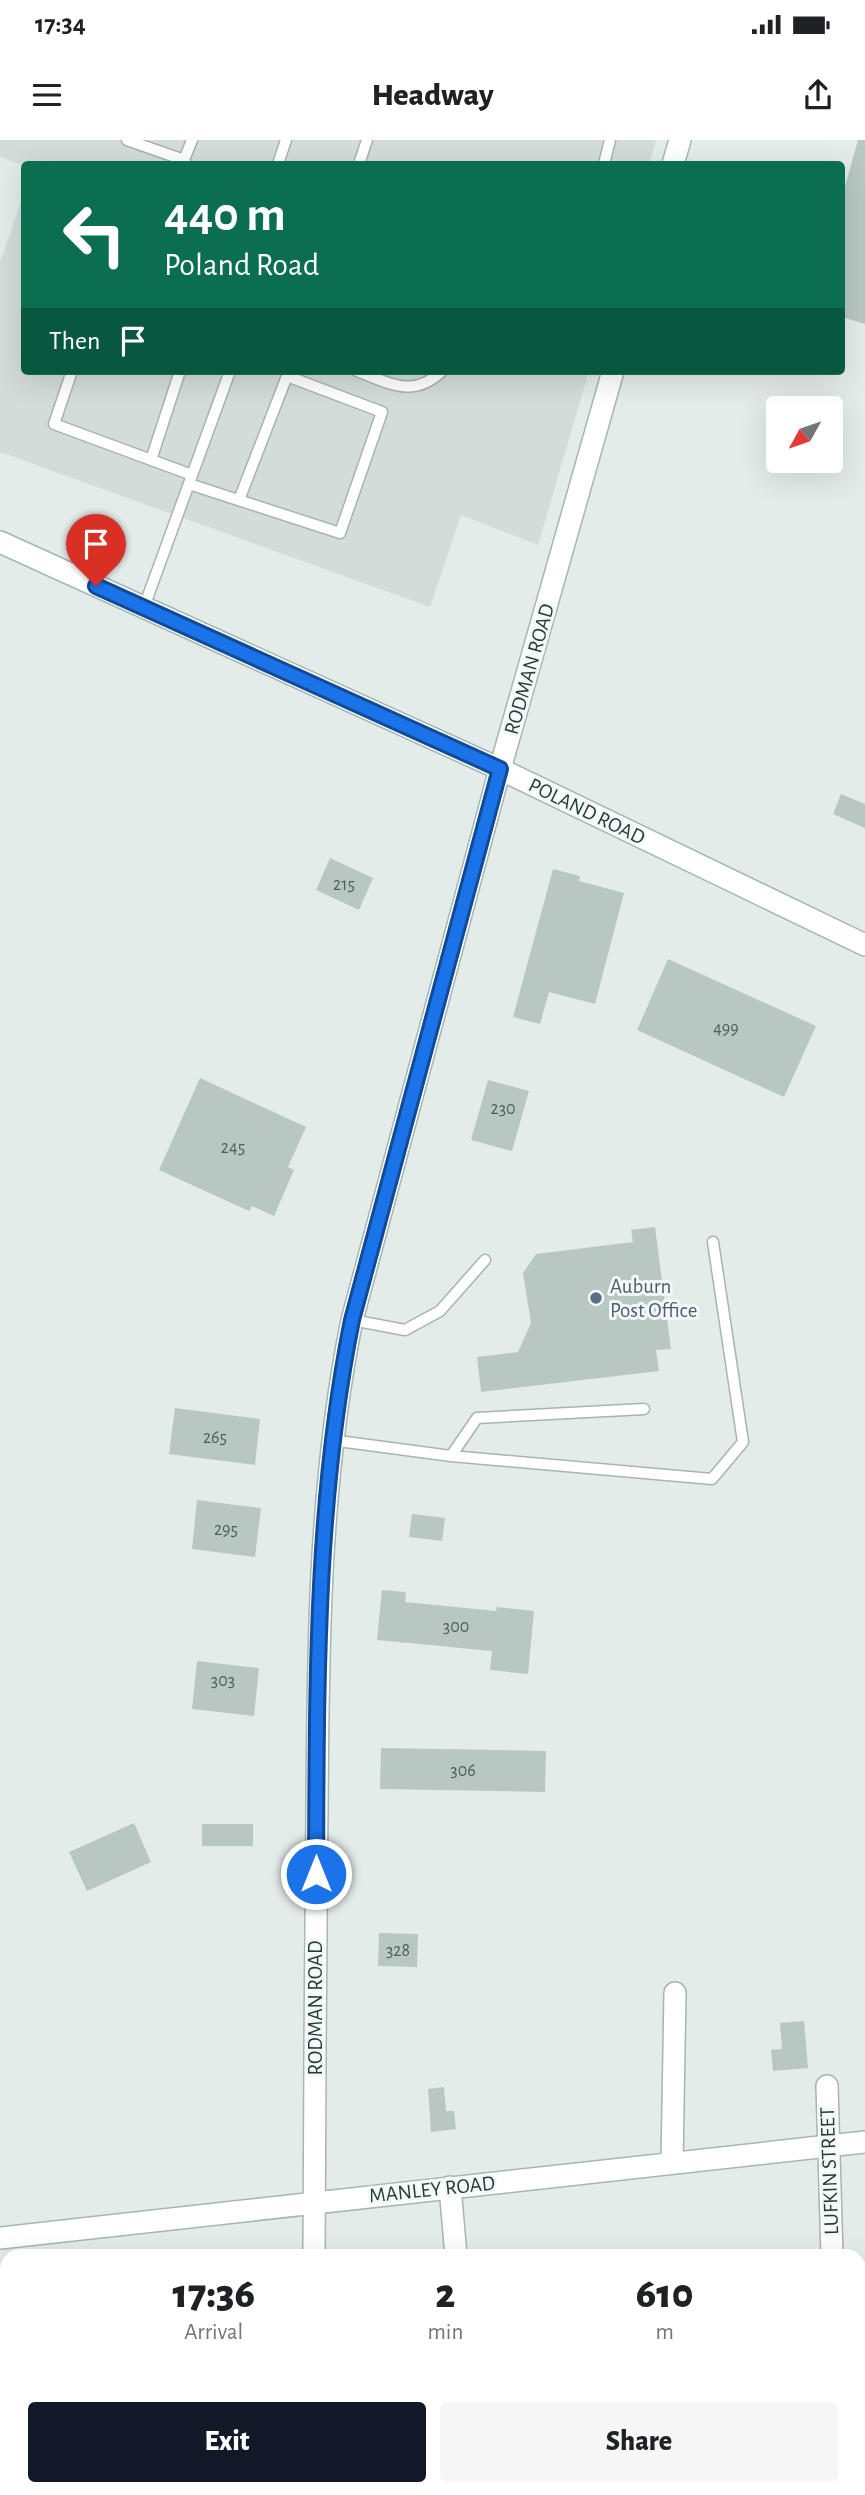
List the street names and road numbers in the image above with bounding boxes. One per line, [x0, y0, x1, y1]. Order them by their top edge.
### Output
street label: RODMAN ROAD [501, 601, 558, 737]
street label: POLAND ROAD [525, 774, 648, 849]
street label: RODMAN ROAD [305, 1940, 326, 2076]
street label: LUFKIN STREET [817, 2107, 842, 2235]
street label: MANLEY ROAD [368, 2172, 496, 2207]

